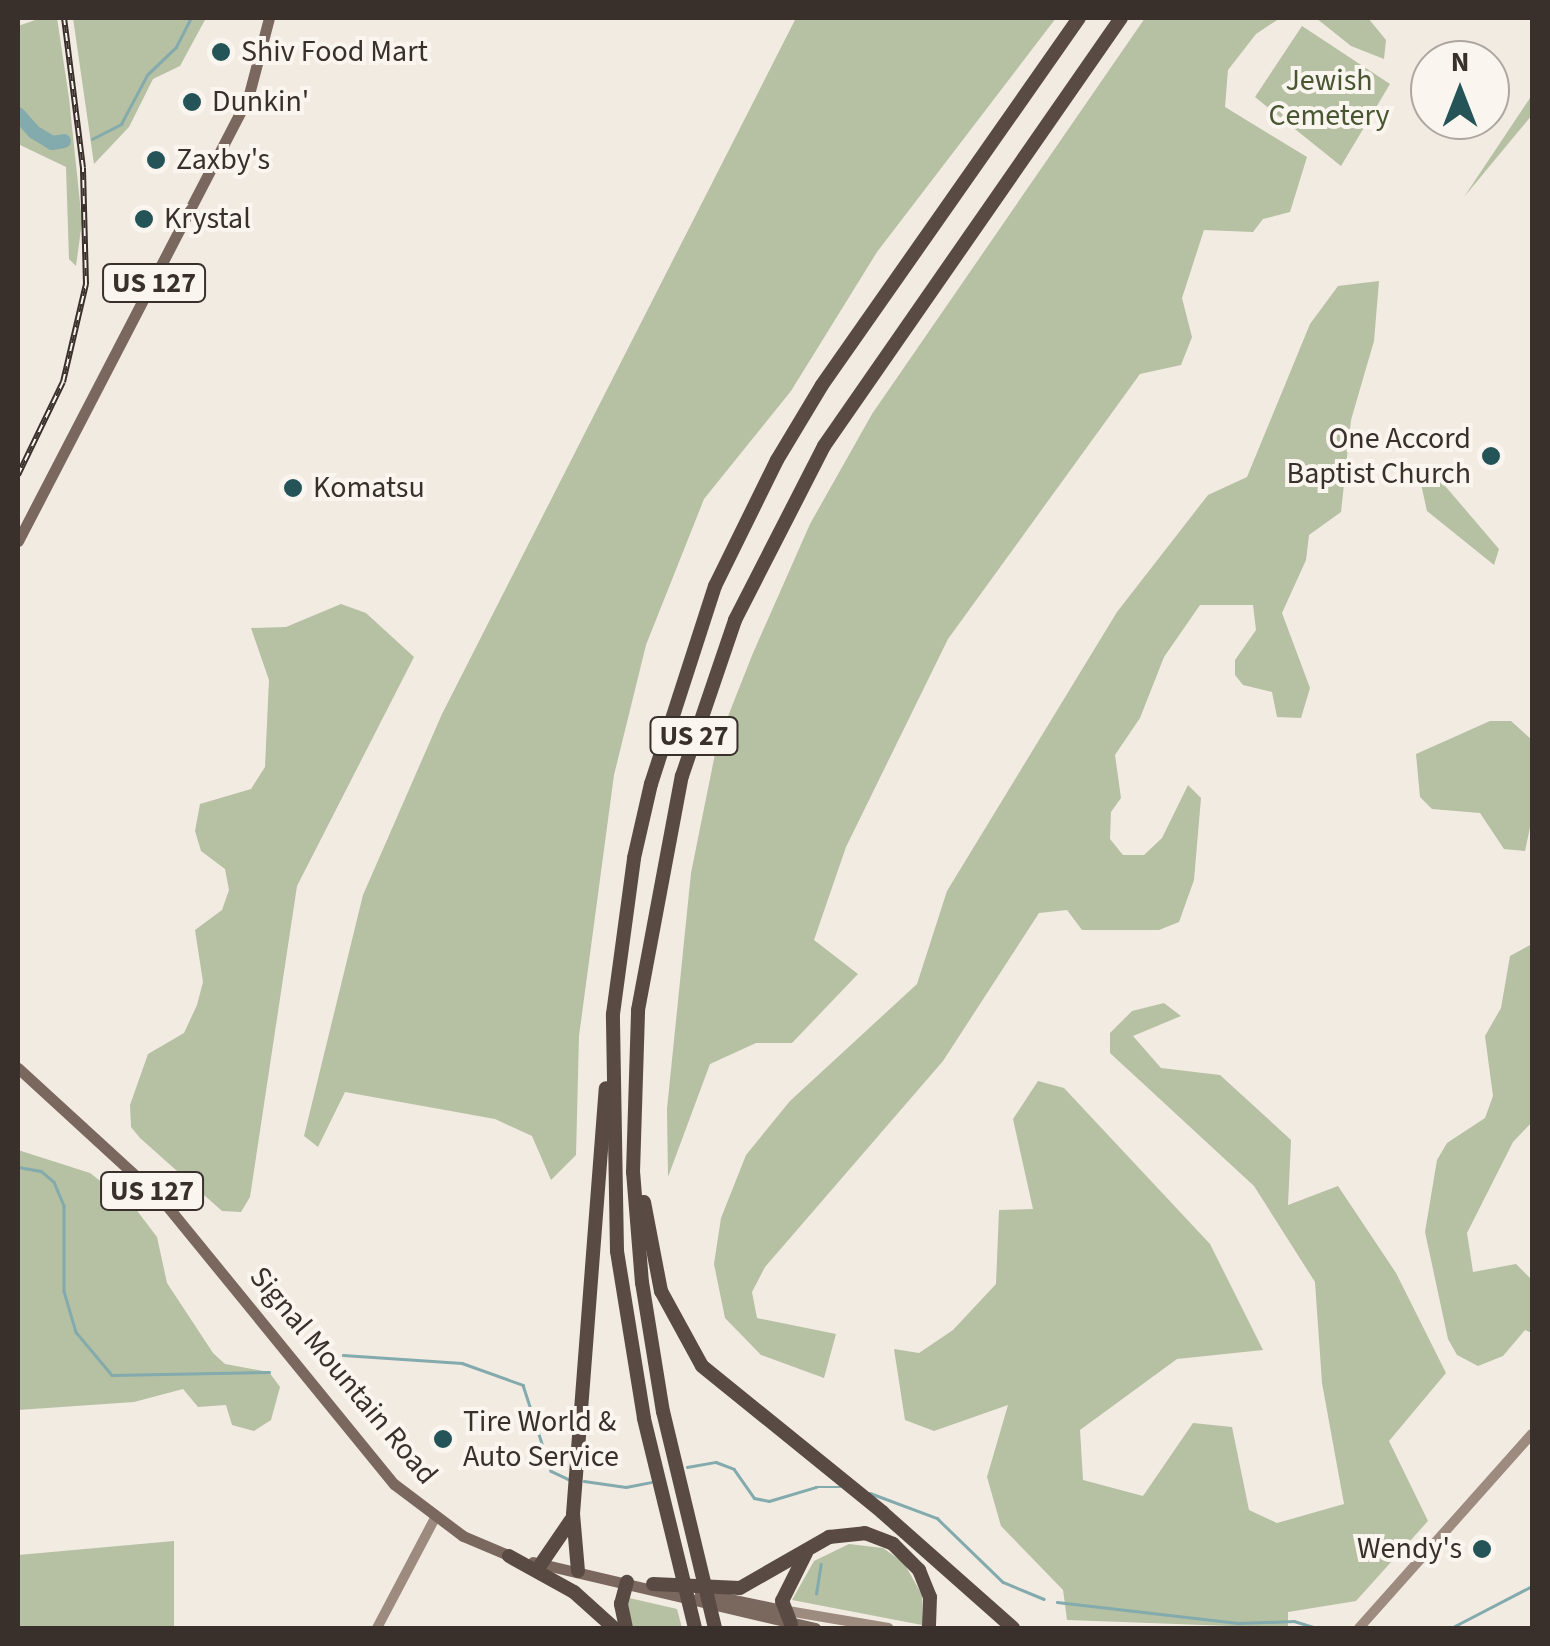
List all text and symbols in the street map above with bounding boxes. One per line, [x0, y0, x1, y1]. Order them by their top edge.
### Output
place label: Shiv Food Mart [241, 34, 428, 70]
north arrow [1410, 40, 1510, 140]
marker: Shiv Food Mart [210, 41, 232, 63]
text: N [1451, 42, 1469, 82]
park label: Jewish Cemetery [1268, 63, 1390, 134]
place label: Dunkin' [212, 84, 309, 120]
marker: Dunkin' [181, 91, 203, 113]
place label: Zaxby's [176, 142, 270, 178]
marker: Zaxby's [145, 149, 167, 171]
place label: Krystal [164, 201, 251, 237]
marker: Krystal [133, 208, 155, 230]
road number: US 127 [102, 260, 206, 306]
place label: One Accord Baptist Church [1287, 421, 1471, 492]
marker: One Accord Baptist Church [1480, 445, 1502, 467]
place label: Komatsu [313, 470, 425, 506]
marker: Komatsu [282, 477, 304, 499]
road number: US 27 [649, 713, 739, 759]
road number: US 127 [100, 1168, 204, 1214]
street label: Signal Mountain Road [241, 1260, 445, 1492]
place label: Tire World & Auto Service [463, 1404, 619, 1474]
marker: Tire World & Auto Service [432, 1428, 454, 1450]
place label: Wendy's [1357, 1531, 1462, 1567]
marker: Wendy's [1471, 1538, 1493, 1560]

